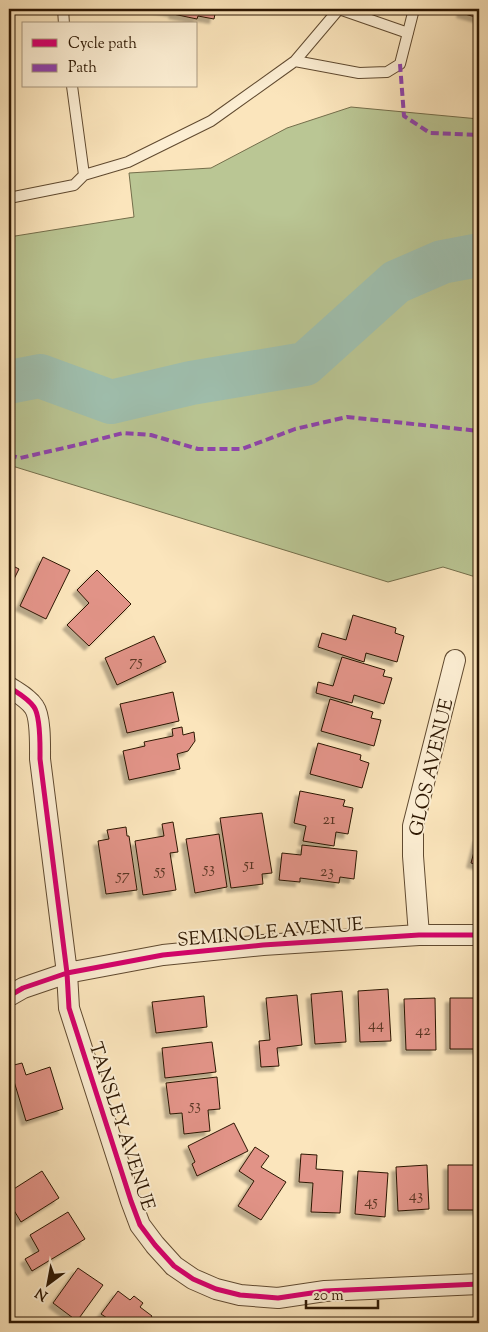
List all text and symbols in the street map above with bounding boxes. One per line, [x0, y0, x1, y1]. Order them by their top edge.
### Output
legend [22, 22, 198, 88]
text: Cycle path [68, 34, 137, 55]
text: Path [68, 58, 97, 79]
house number: 75 [129, 651, 143, 674]
street label: GLOS AVENUE [404, 696, 461, 839]
house number: 21 [323, 809, 336, 832]
house number: 51 [243, 854, 255, 877]
house number: 53 [202, 858, 215, 881]
house number: 55 [153, 860, 166, 883]
house number: 23 [320, 861, 334, 884]
house number: 57 [115, 865, 130, 888]
street label: SEMINOLE AVENUE [176, 912, 365, 955]
house number: 44 [368, 1014, 384, 1037]
house number: 42 [415, 1020, 431, 1043]
street label: TANSLEY AVENUE [81, 1039, 161, 1215]
house number: 53 [188, 1095, 201, 1118]
house number: 43 [409, 1185, 423, 1208]
house number: 45 [364, 1191, 378, 1214]
north arrow [22, 1260, 72, 1310]
scale bar [306, 1277, 378, 1309]
text: N [32, 1282, 52, 1305]
text: 20 m [313, 1286, 344, 1307]

